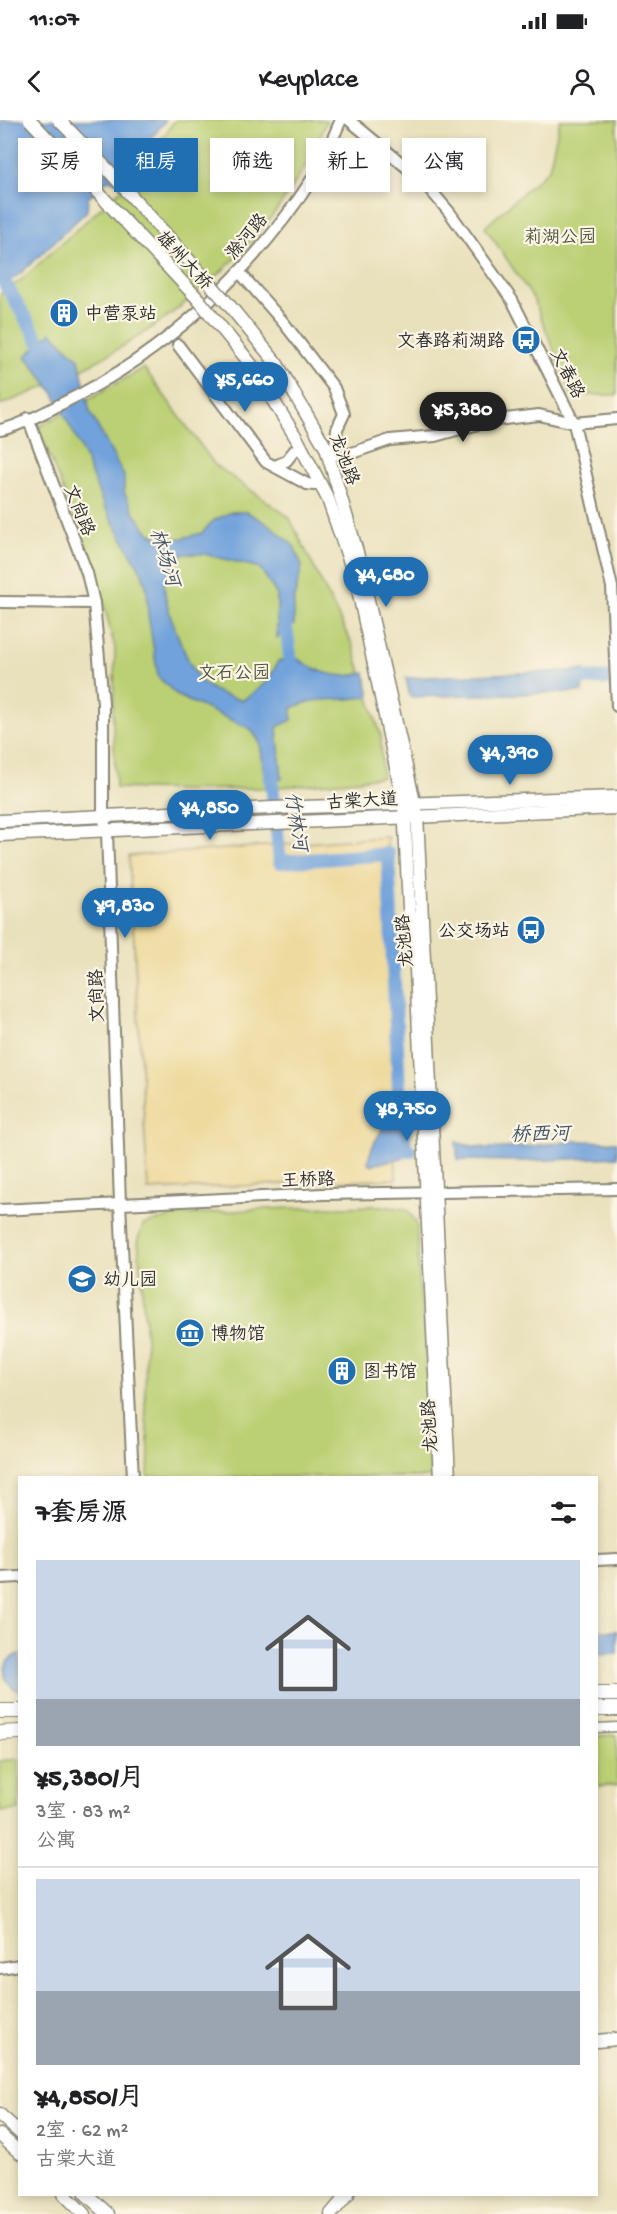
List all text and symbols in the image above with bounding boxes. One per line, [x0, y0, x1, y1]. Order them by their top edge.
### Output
text: 11:07 [30, 8, 79, 34]
icon: back [18, 65, 51, 98]
text: Keyplace [259, 65, 358, 97]
icon: person [566, 65, 599, 98]
chip: 买房 [18, 138, 102, 192]
chip: 租房 [114, 138, 198, 192]
chip: 筛选 [210, 138, 294, 192]
chip: 新上 [306, 138, 390, 192]
chip: 公寓 [402, 138, 486, 192]
street label: 滁河路 [222, 210, 273, 265]
park label: 莉湖公园 [524, 227, 596, 249]
street label: 雄州大桥 [151, 228, 216, 295]
building icon: 中营泵站 [48, 297, 80, 329]
place label: 中营泵站 [85, 304, 157, 326]
bus stop icon: 文春路莉湖路 [510, 324, 542, 356]
place label: 文春路莉湖路 [397, 331, 505, 353]
street label: 文春路 [544, 345, 588, 403]
pin: ¥5,660 [196, 362, 294, 413]
text: ¥5,660 [216, 370, 274, 393]
pin: ¥5,380 [414, 392, 512, 443]
text: ¥5,380 [434, 400, 492, 423]
street label: 龙池路 [323, 431, 363, 489]
street label: 文尚路 [58, 482, 98, 540]
water label: 林场河 [143, 525, 185, 593]
pin: ¥4,680 [337, 557, 435, 608]
text: ¥4,680 [357, 565, 415, 588]
park label: 文石公园 [198, 663, 270, 685]
pin: ¥4,390 [461, 735, 559, 786]
text: ¥4,390 [482, 743, 538, 766]
street label: 古棠大道 [326, 789, 399, 815]
pin: ¥4,850 [161, 790, 259, 841]
water label: 竹林河 [277, 790, 312, 856]
text: ¥4,850 [181, 798, 239, 821]
pin: ¥9,830 [76, 888, 174, 939]
text: ¥9,830 [96, 896, 154, 919]
street label: 龙池路 [393, 913, 419, 969]
bus stop icon: 公交场站 [515, 914, 547, 946]
place label: 公交场站 [438, 921, 510, 943]
street label: 文尚路 [86, 969, 110, 1023]
pin: ¥8,750 [358, 1091, 456, 1142]
text: ¥8,750 [378, 1099, 436, 1122]
water label: 桥西河 [510, 1123, 573, 1149]
street label: 王桥路 [281, 1169, 335, 1193]
school or university icon: 幼儿园 [66, 1263, 98, 1295]
place label: 幼儿园 [103, 1270, 157, 1292]
museum icon: 博物馆 [174, 1317, 206, 1349]
place label: 博物馆 [211, 1324, 265, 1346]
building icon: 图书馆 [326, 1355, 358, 1387]
place label: 图书馆 [363, 1362, 417, 1384]
street label: 龙池路 [419, 1398, 443, 1453]
icon: filters [547, 1496, 580, 1529]
text: 7套房源 [36, 1500, 128, 1531]
icon: home [254, 1599, 362, 1707]
text: ¥5,380/月 [36, 1765, 145, 1796]
text: 3室 · 83 m² [36, 1802, 130, 1825]
text: 公寓 [36, 1831, 76, 1854]
icon: home [254, 1918, 362, 2026]
text: ¥4,850/月 [36, 2084, 143, 2115]
text: 2室 · 62 m² [36, 2121, 128, 2144]
text: 古棠大道 [36, 2150, 116, 2173]

